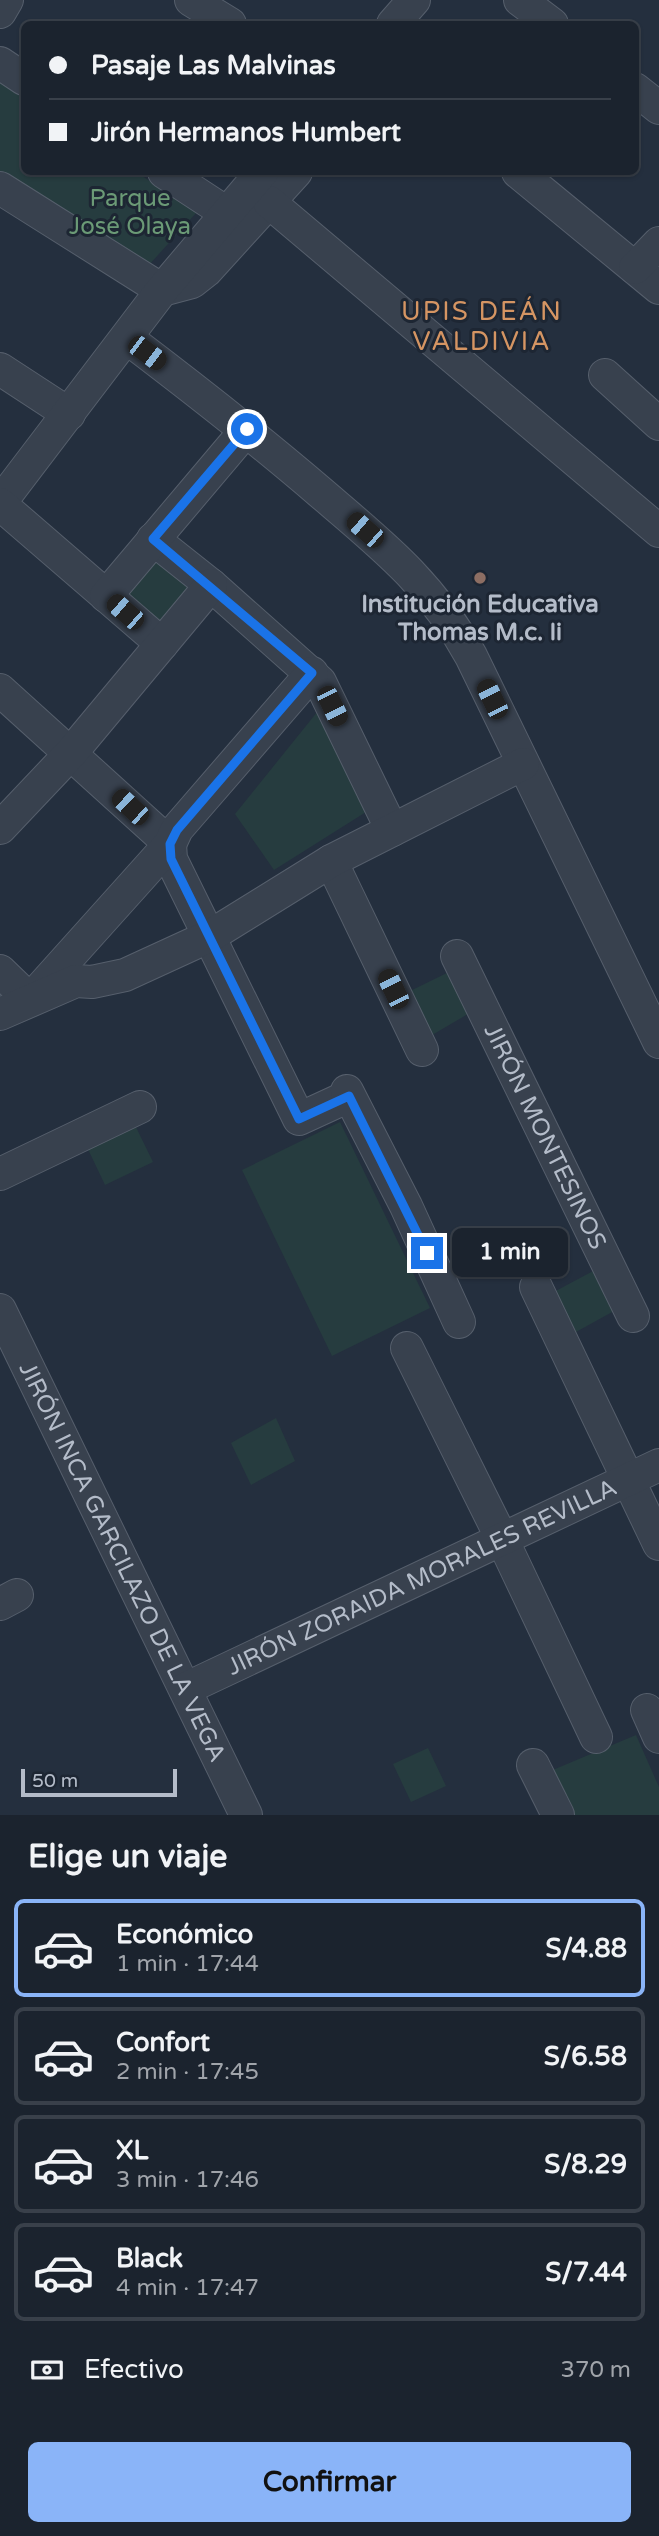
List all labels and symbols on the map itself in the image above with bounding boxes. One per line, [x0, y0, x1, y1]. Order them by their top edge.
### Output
park label: Parque José Olaya [69, 184, 191, 241]
district label: UPIS DEÁN VALDIVIA [401, 296, 563, 357]
car [124, 332, 171, 374]
route start [231, 413, 263, 445]
car [343, 508, 388, 552]
marker: Institución Educativa Thomas M.c. Ii [472, 570, 488, 586]
car [103, 590, 148, 634]
place label: Institución Educativa Thomas M.c. Ii [361, 590, 599, 647]
car [474, 676, 511, 722]
car [314, 683, 351, 729]
car [108, 785, 153, 829]
car [375, 966, 412, 1012]
street label: JIRÓN MONTESINOS [478, 1019, 613, 1254]
callout: 1 min [452, 1228, 567, 1278]
route end [411, 1237, 443, 1269]
street label: JIRÓN INCA GARCILAZO DE LA VEGA [13, 1357, 232, 1766]
street label: JIRÓN ZORAIDA MORALES REVILLA [222, 1473, 621, 1681]
scale bar [21, 1766, 177, 1798]

